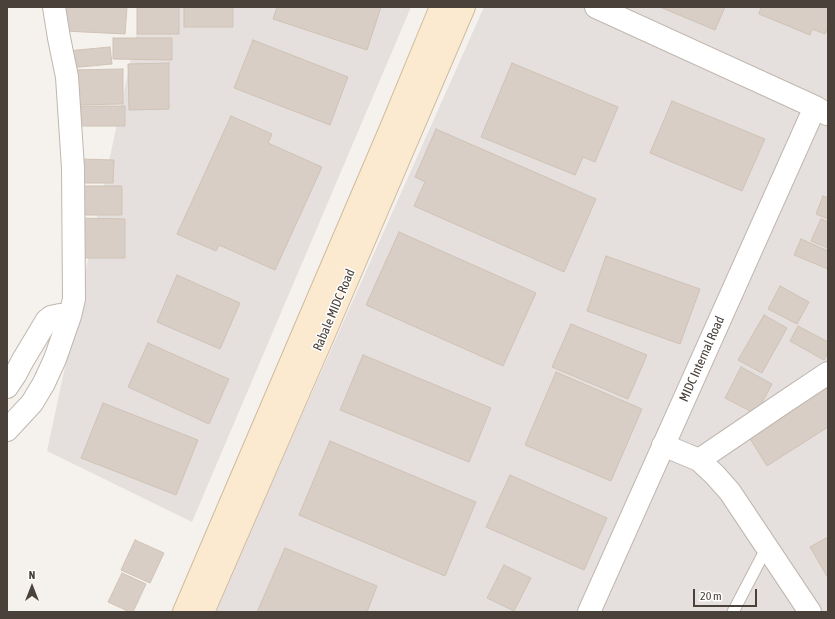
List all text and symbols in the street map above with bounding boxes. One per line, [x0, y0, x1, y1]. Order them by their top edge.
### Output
street label: Rabale MIDC Road [310, 267, 358, 353]
street label: MIDC Internal Road [676, 314, 728, 404]
north arrow [12, 567, 52, 607]
text: N [29, 569, 35, 581]
scale bar [695, 581, 759, 607]
text: 20 m [700, 589, 722, 603]

